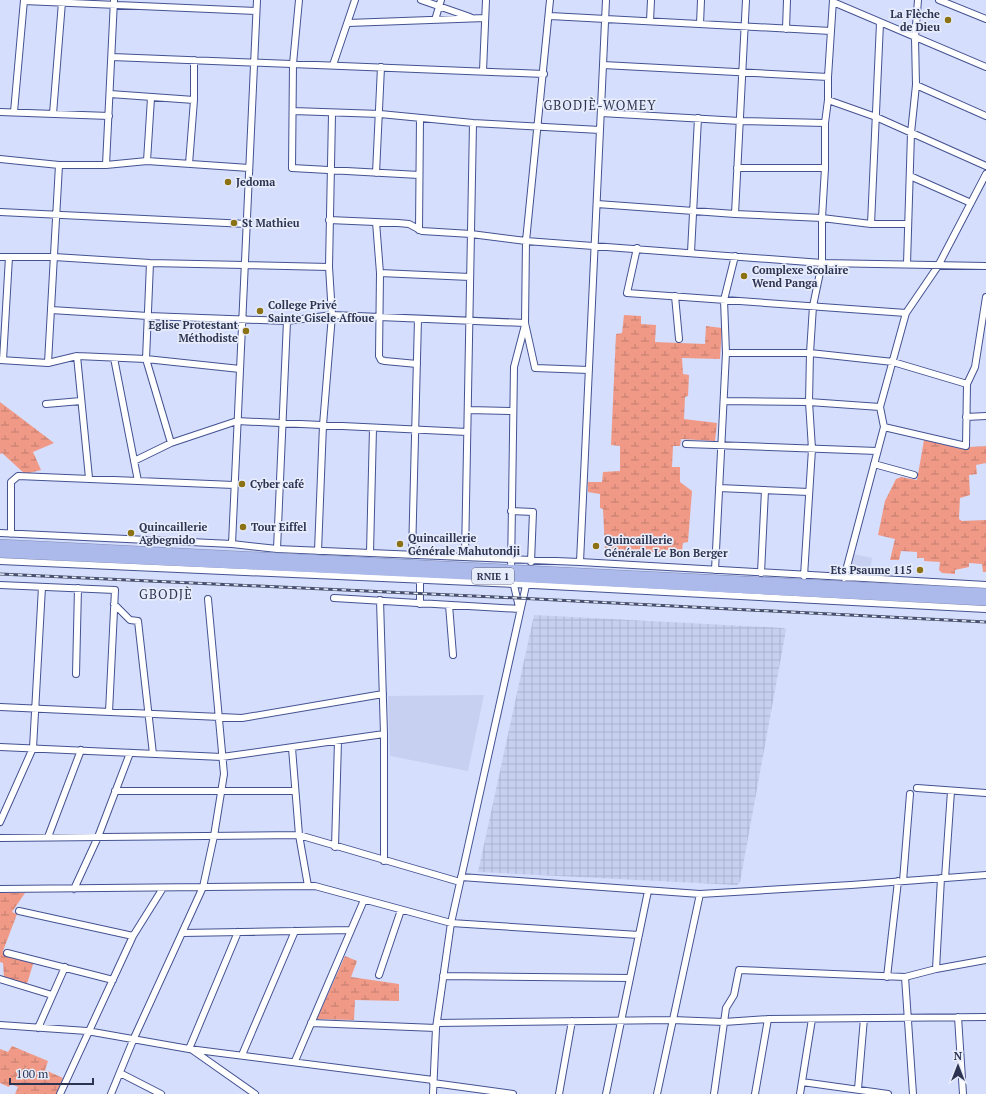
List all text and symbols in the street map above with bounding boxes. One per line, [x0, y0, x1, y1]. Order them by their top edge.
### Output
place label: La Flèche de Dieu [890, 7, 940, 34]
marker: La Flèche de Dieu [943, 15, 953, 25]
district label: GBODJÈ-WOMEY [543, 96, 657, 114]
place label: Jedoma [236, 175, 275, 189]
marker: Jedoma [223, 177, 233, 187]
place label: St Mathieu [242, 216, 300, 230]
marker: St Mathieu [229, 218, 239, 228]
place label: Complexe Scolaire Wend Panga [752, 263, 849, 290]
marker: Complexe Scolaire Wend Panga [739, 271, 749, 281]
place label: College Privé Sainte Gisele Affoue [268, 298, 374, 325]
marker: College Privé Sainte Gisele Affoue [255, 306, 265, 316]
place label: Eglise Protestant Méthodiste [149, 318, 239, 345]
marker: Eglise Protestant Méthodiste [241, 326, 251, 336]
place label: Cyber café [250, 477, 304, 491]
marker: Cyber café [237, 479, 247, 489]
place label: Quincaillerie Agbegnido [139, 520, 208, 547]
place label: Tour Eiffel [251, 520, 307, 534]
marker: Tour Eiffel [238, 522, 248, 532]
marker: Quincaillerie Agbegnido [126, 528, 136, 538]
place label: Quincaillerie Générale Mahutondji [408, 531, 520, 558]
place label: Quincaillerie Générale Le Bon Berger [604, 533, 728, 560]
marker: Quincaillerie Générale Mahutondji [395, 539, 405, 549]
marker: Quincaillerie Générale Le Bon Berger [591, 541, 601, 551]
place label: Ets Psaume 115 [830, 563, 912, 577]
marker: Ets Psaume 115 [915, 565, 925, 575]
road number: RNIE 1 [472, 568, 514, 584]
district label: GBODJÈ [139, 585, 193, 603]
north arrow [938, 1046, 978, 1086]
text: N [954, 1049, 963, 1063]
scale bar [10, 1060, 93, 1086]
text: 100 m [16, 1066, 49, 1081]

